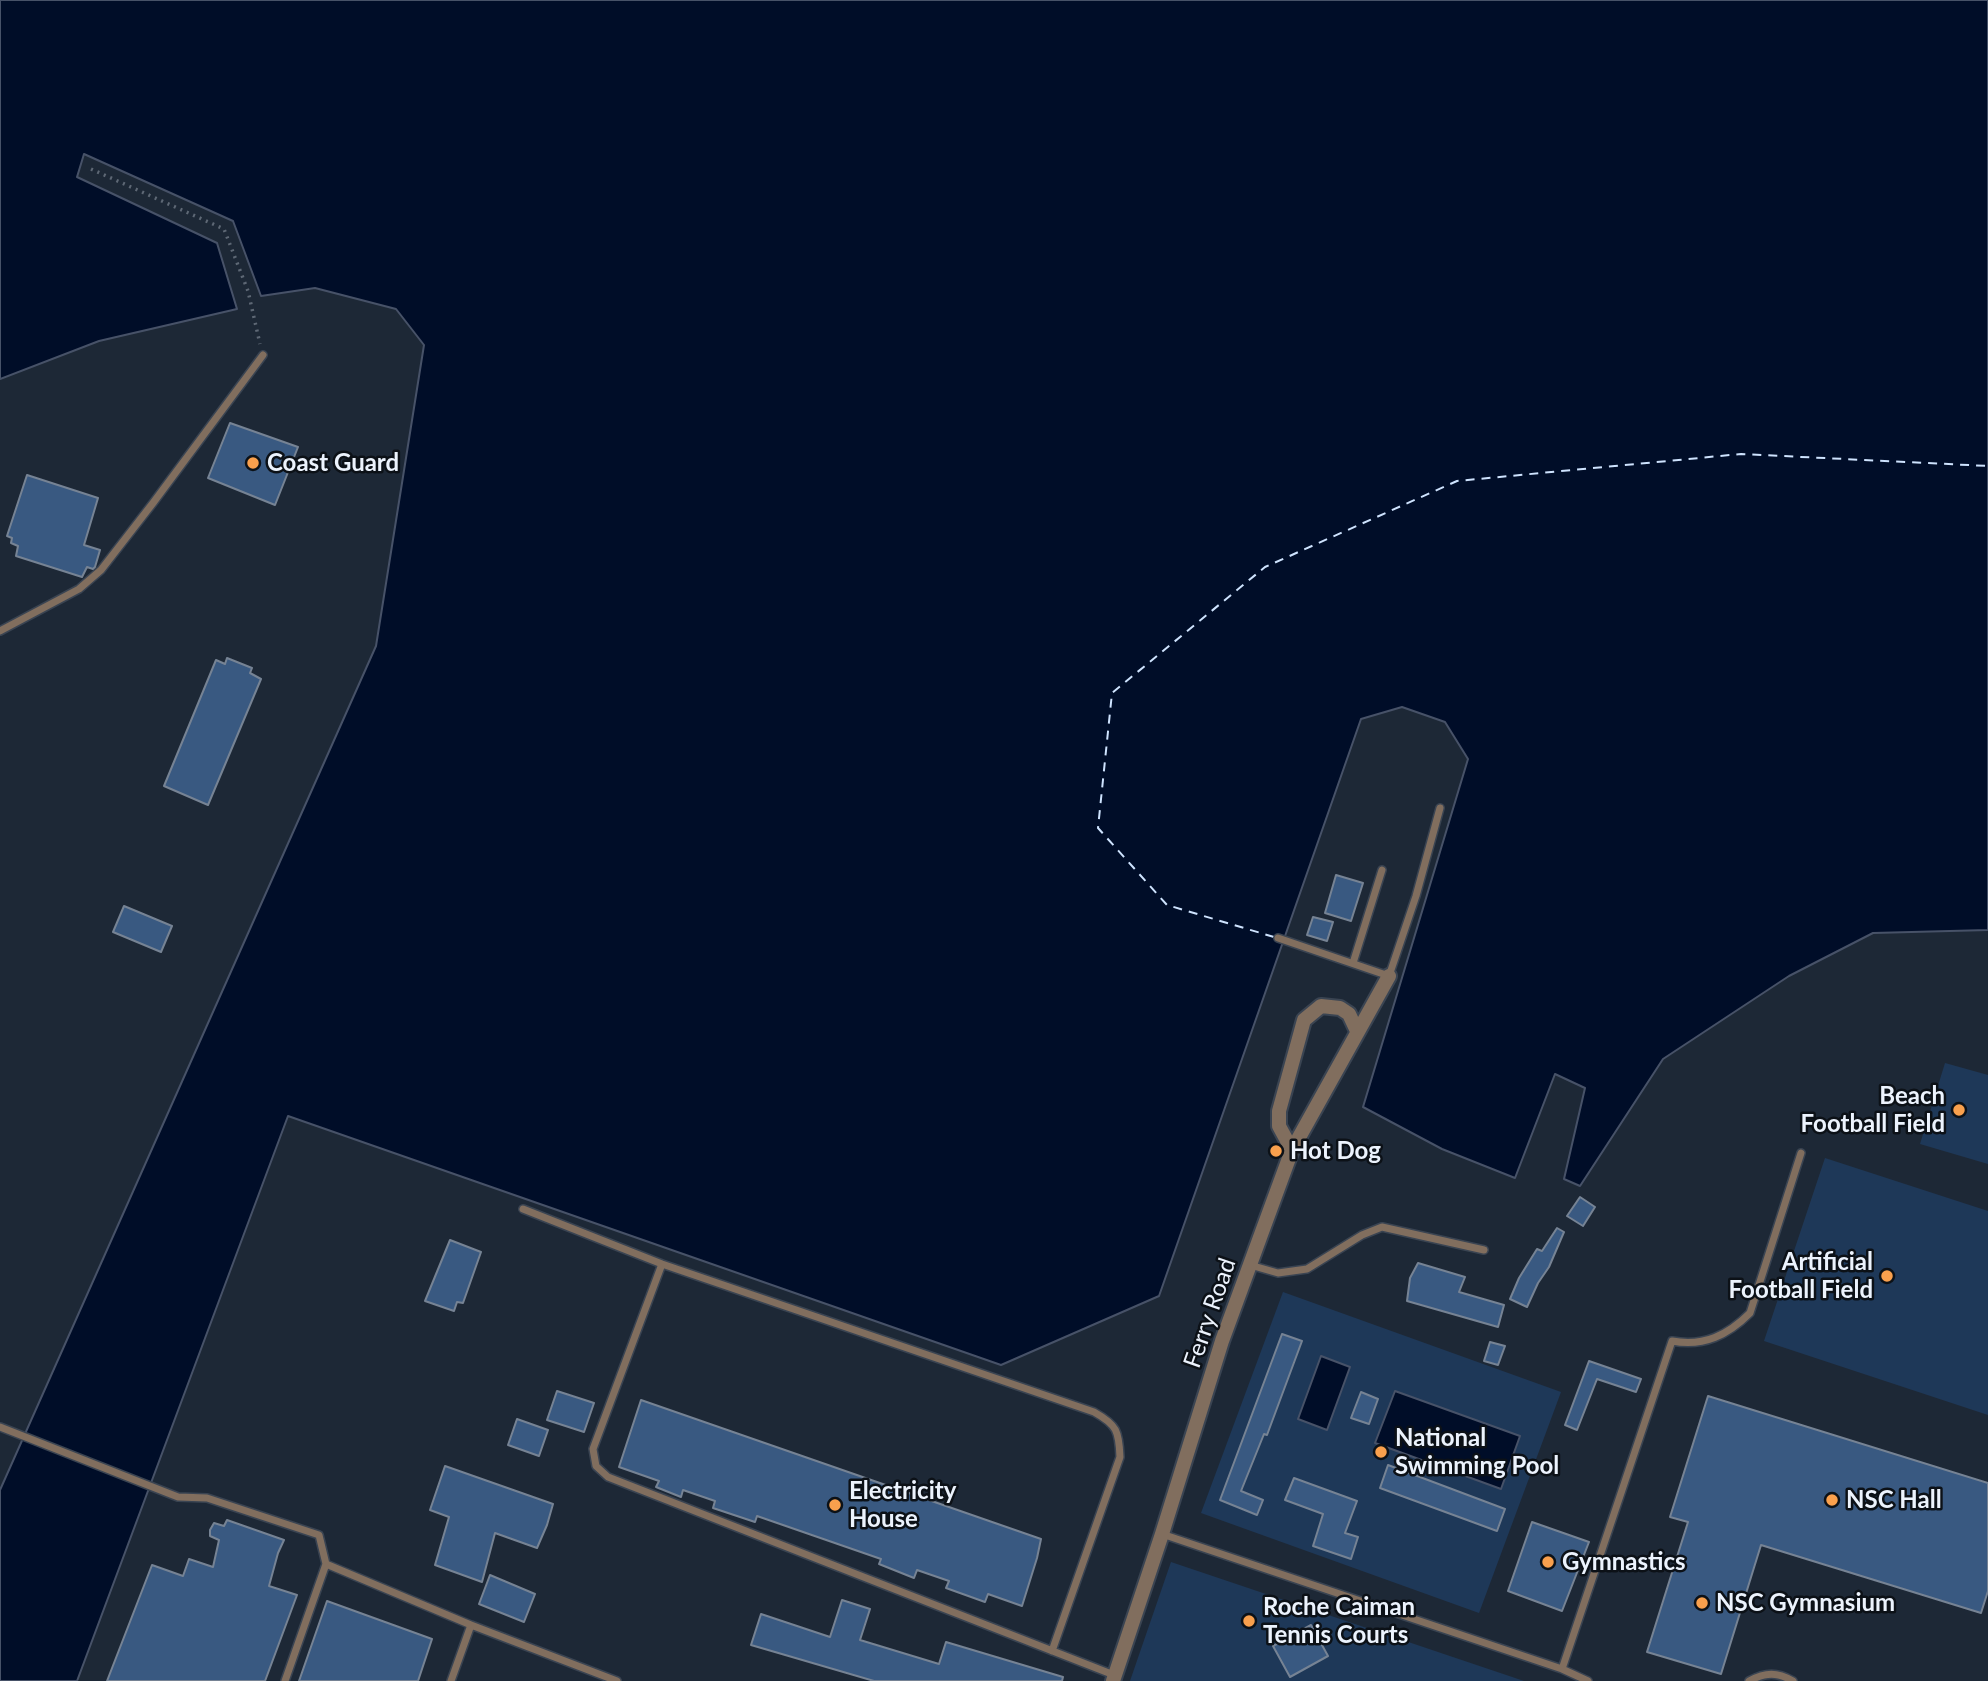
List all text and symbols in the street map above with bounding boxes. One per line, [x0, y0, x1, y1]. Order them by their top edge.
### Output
place label: Coast Guard [267, 449, 399, 477]
marker: Coast Guard [245, 455, 261, 471]
place label: Beach Football Field [1801, 1082, 1945, 1138]
marker: Beach Football Field [1951, 1102, 1967, 1118]
place label: Hot Dog [1290, 1137, 1381, 1165]
marker: Hot Dog [1268, 1143, 1284, 1159]
place label: Artificial Football Field [1729, 1248, 1873, 1304]
street label: Ferry Road [1178, 1254, 1242, 1372]
marker: Artificial Football Field [1879, 1268, 1895, 1284]
place label: National Swimming Pool [1395, 1424, 1559, 1480]
marker: National Swimming Pool [1373, 1444, 1389, 1460]
place label: Electricity House [849, 1477, 956, 1533]
place label: NSC Hall [1846, 1486, 1942, 1514]
marker: NSC Hall [1824, 1492, 1840, 1508]
marker: Electricity House [827, 1497, 843, 1513]
place label: Gymnastics [1562, 1548, 1686, 1576]
marker: Gymnastics [1540, 1554, 1556, 1570]
place label: NSC Gymnasium [1716, 1589, 1895, 1617]
place label: Roche Caiman Tennis Courts [1263, 1593, 1415, 1649]
marker: NSC Gymnasium [1694, 1595, 1710, 1611]
marker: Roche Caiman Tennis Courts [1241, 1613, 1257, 1629]

